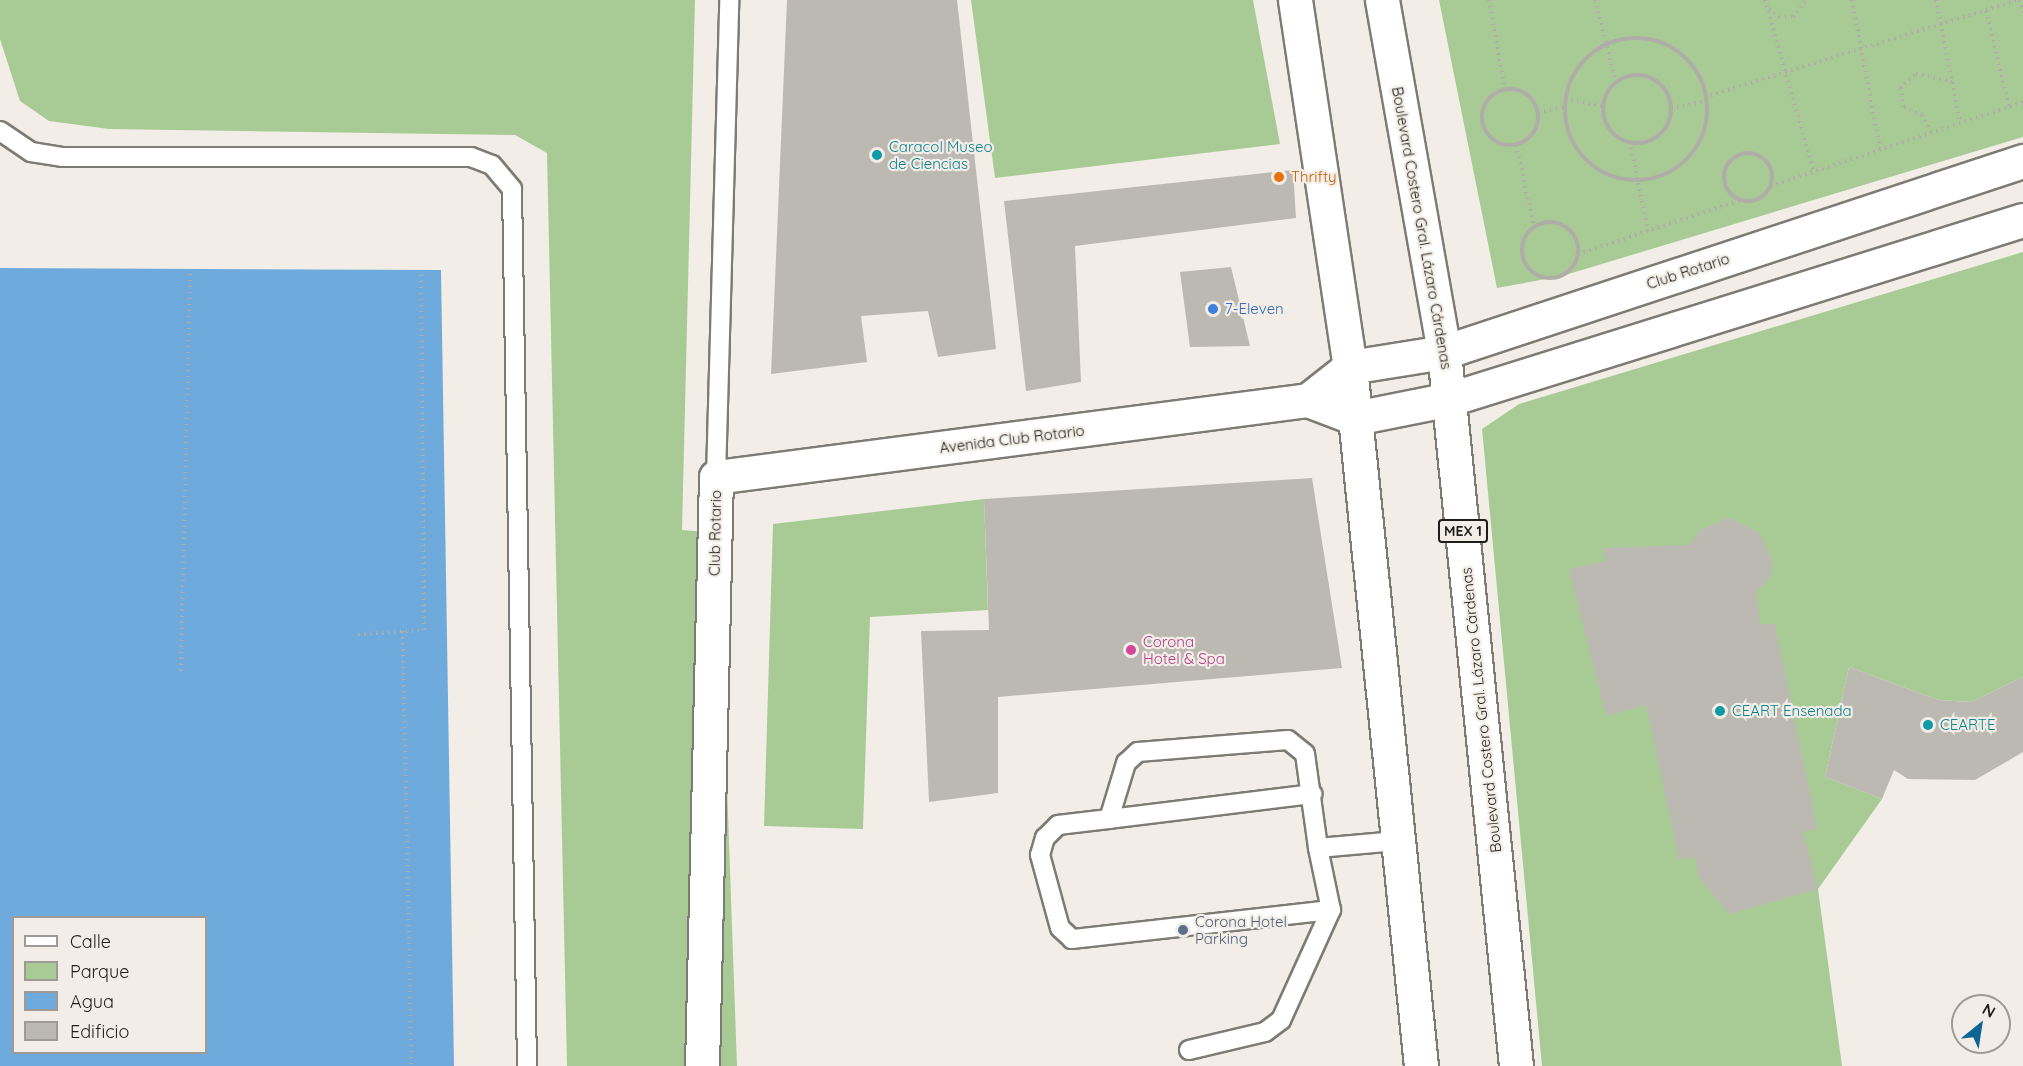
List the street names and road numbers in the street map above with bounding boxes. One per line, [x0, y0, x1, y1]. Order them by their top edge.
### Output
street label: Boulevard Costero Gral. Lázaro Cárdenas [1388, 85, 1456, 371]
street label: Club Rotario [1644, 249, 1732, 293]
street label: Avenida Club Rotario [938, 421, 1086, 457]
street label: Club Rotario [705, 490, 725, 576]
road number: MEX 1 [1438, 520, 1488, 542]
street label: Boulevard Costero Gral. Lázaro Cárdenas [1457, 567, 1505, 853]

